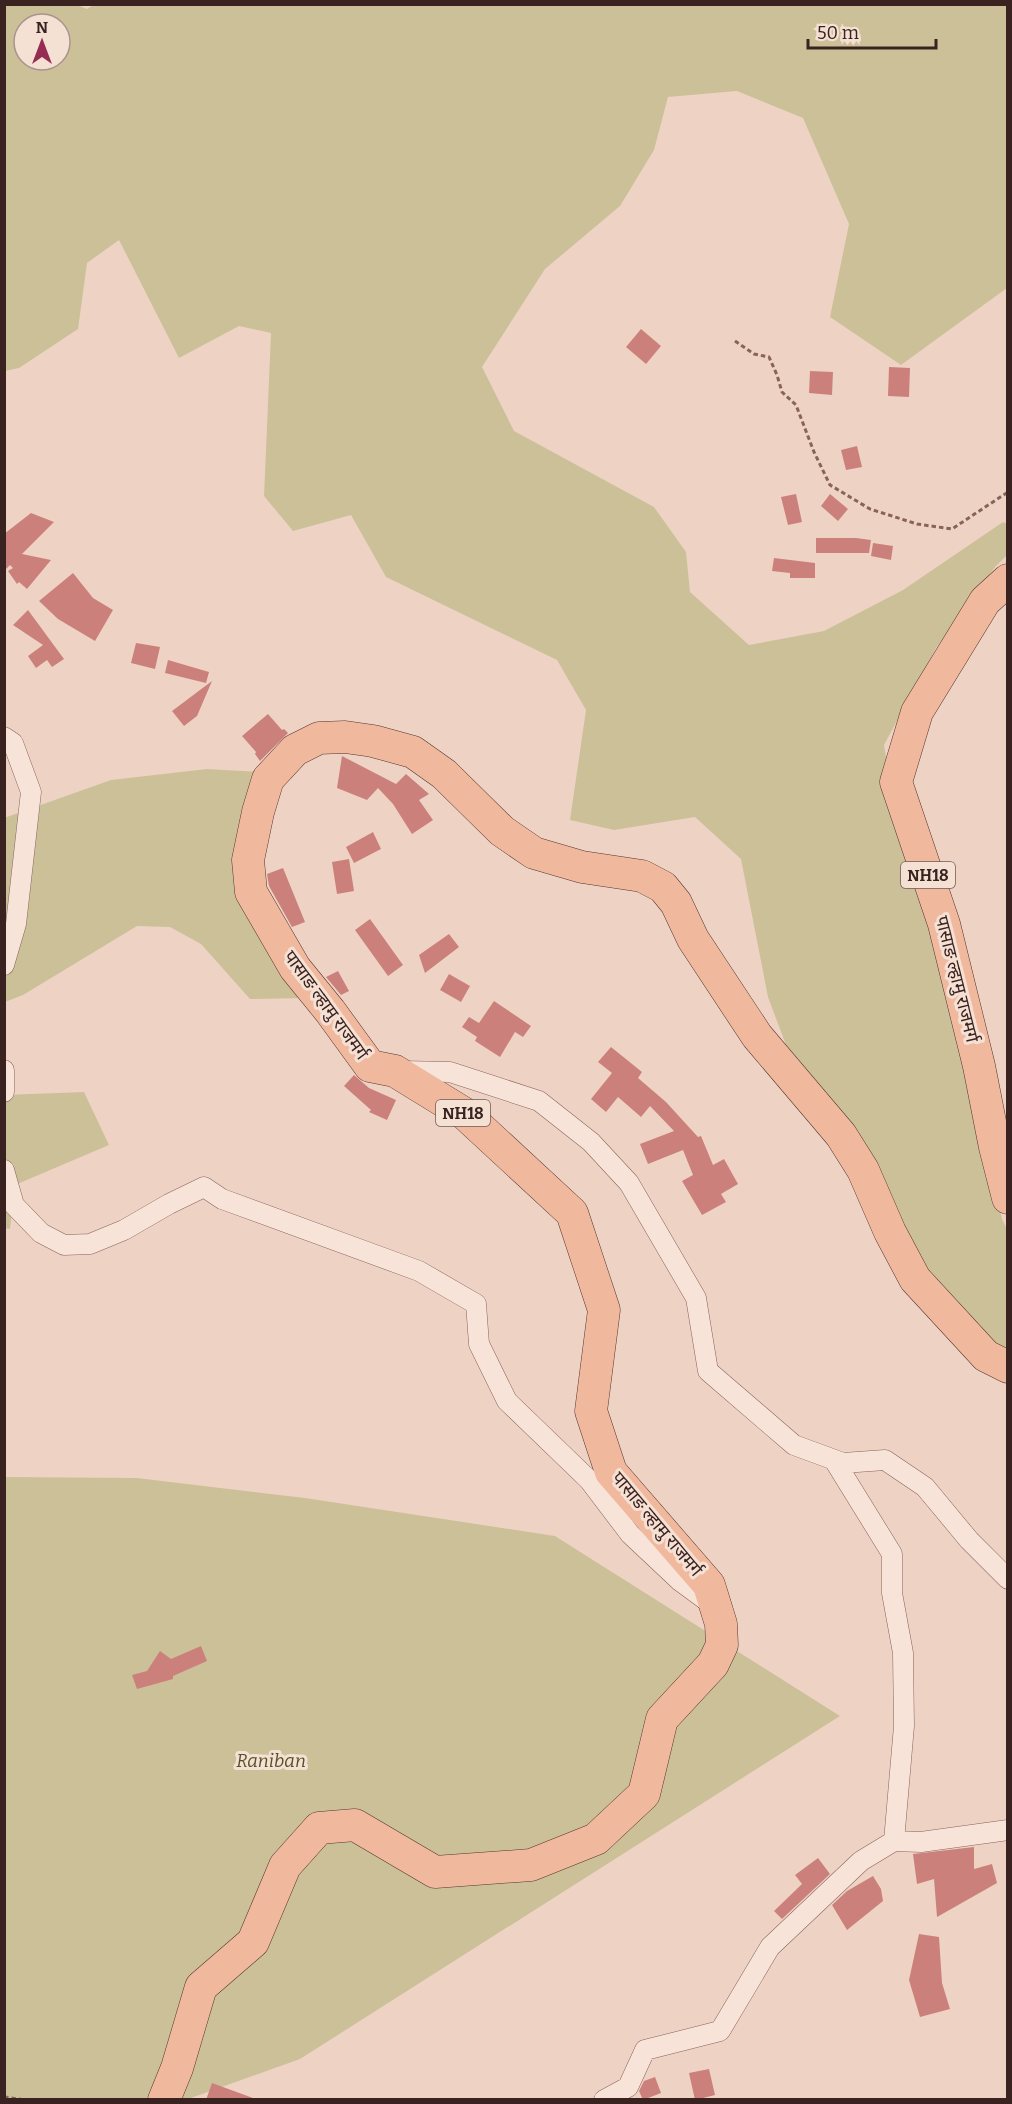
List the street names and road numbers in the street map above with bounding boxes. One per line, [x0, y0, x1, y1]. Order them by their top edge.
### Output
road number: NH18 [901, 862, 955, 888]
street label: पासाङ ल्हामु राजमर्ग [930, 914, 984, 1046]
street label: पासाङ ल्हामु राजमर्ग [278, 946, 374, 1065]
road number: NH18 [436, 1100, 490, 1126]
street label: पासाङ ल्हामु राजमर्ग [606, 1467, 708, 1582]

